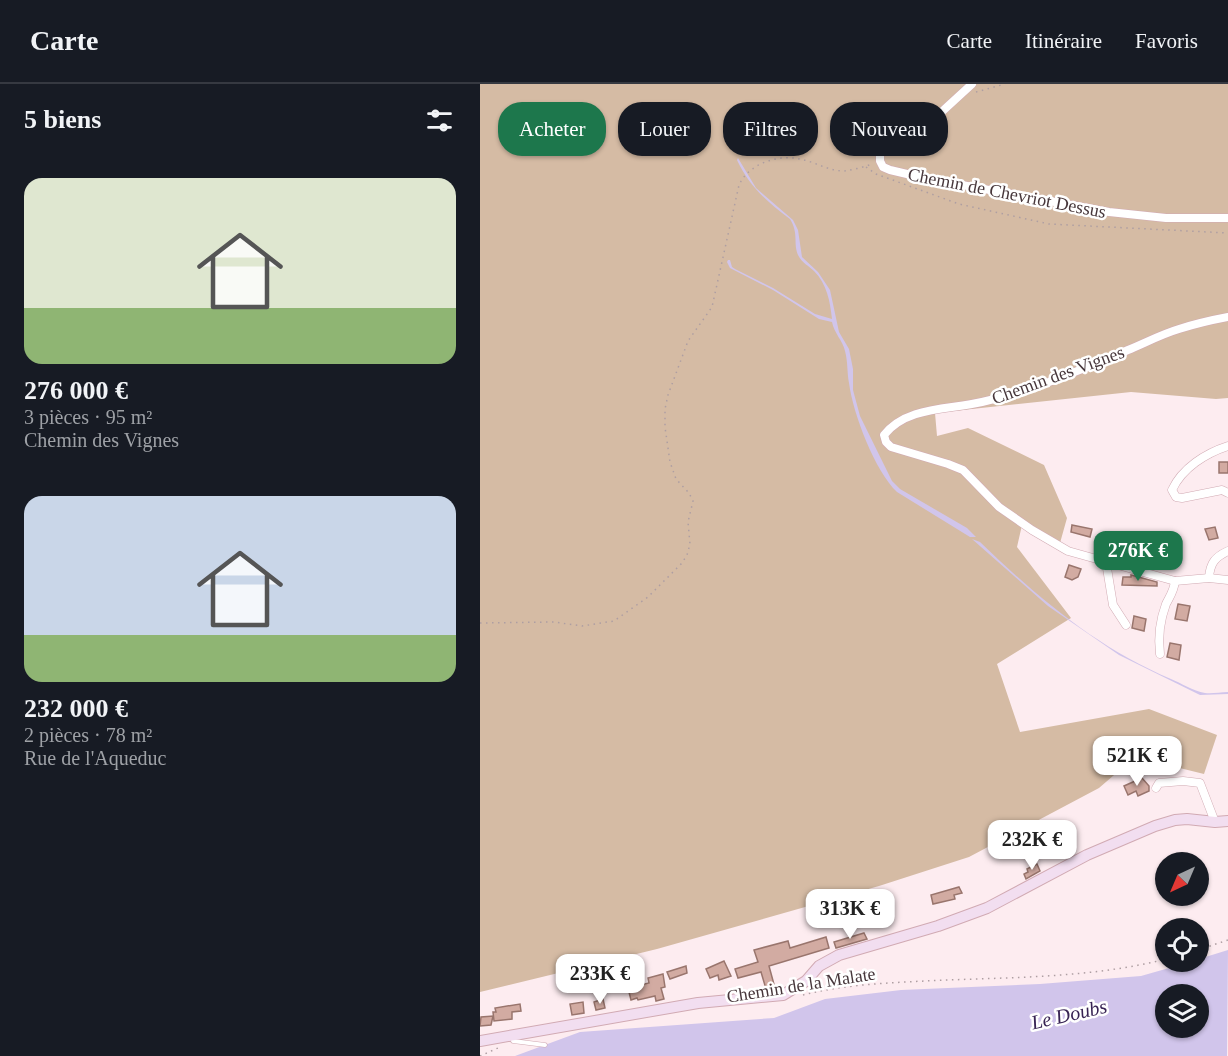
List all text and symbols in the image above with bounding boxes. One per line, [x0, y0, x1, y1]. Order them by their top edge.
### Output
text: Carte [30, 25, 98, 56]
text: Carte [947, 29, 992, 53]
text: Itinéraire [1025, 29, 1102, 53]
text: Favoris [1135, 29, 1198, 53]
chip: Acheter [498, 102, 606, 156]
chip: Louer [618, 102, 711, 156]
chip: Filtres [723, 102, 818, 156]
chip: Nouveau [830, 102, 948, 156]
icon: filters [423, 104, 456, 137]
text: 5 biens [24, 105, 101, 134]
street label: Chemin de Chevriot Dessus [906, 164, 1108, 222]
icon: home [186, 217, 294, 325]
street label: Chemin des Vignes [989, 342, 1127, 408]
text: 276 000 € [24, 376, 128, 405]
text: 3 pièces · 95 m² [24, 406, 152, 428]
text: Chemin des Vignes [24, 429, 179, 451]
pin: 276K € [1089, 531, 1187, 582]
icon: home [186, 535, 294, 643]
text: 276K € [1108, 539, 1168, 561]
text: 232 000 € [24, 694, 128, 723]
text: 2 pièces · 78 m² [24, 724, 152, 746]
pin: 521K € [1088, 736, 1186, 787]
text: 521K € [1107, 744, 1167, 766]
text: Rue de l'Aqueduc [24, 747, 166, 769]
pin: 232K € [983, 820, 1081, 871]
text: 232K € [1002, 828, 1062, 850]
north arrow [1155, 852, 1209, 906]
map controls [1155, 852, 1209, 1038]
pin: 313K € [801, 889, 899, 940]
text: 313K € [820, 897, 880, 919]
button: locate [1155, 918, 1209, 972]
pin: 233K € [551, 954, 649, 1005]
text: 233K € [570, 962, 630, 984]
street label: Chemin de la Malate [725, 963, 877, 1007]
button: layers [1155, 984, 1209, 1038]
water label: Le Doubs [1028, 995, 1109, 1034]

